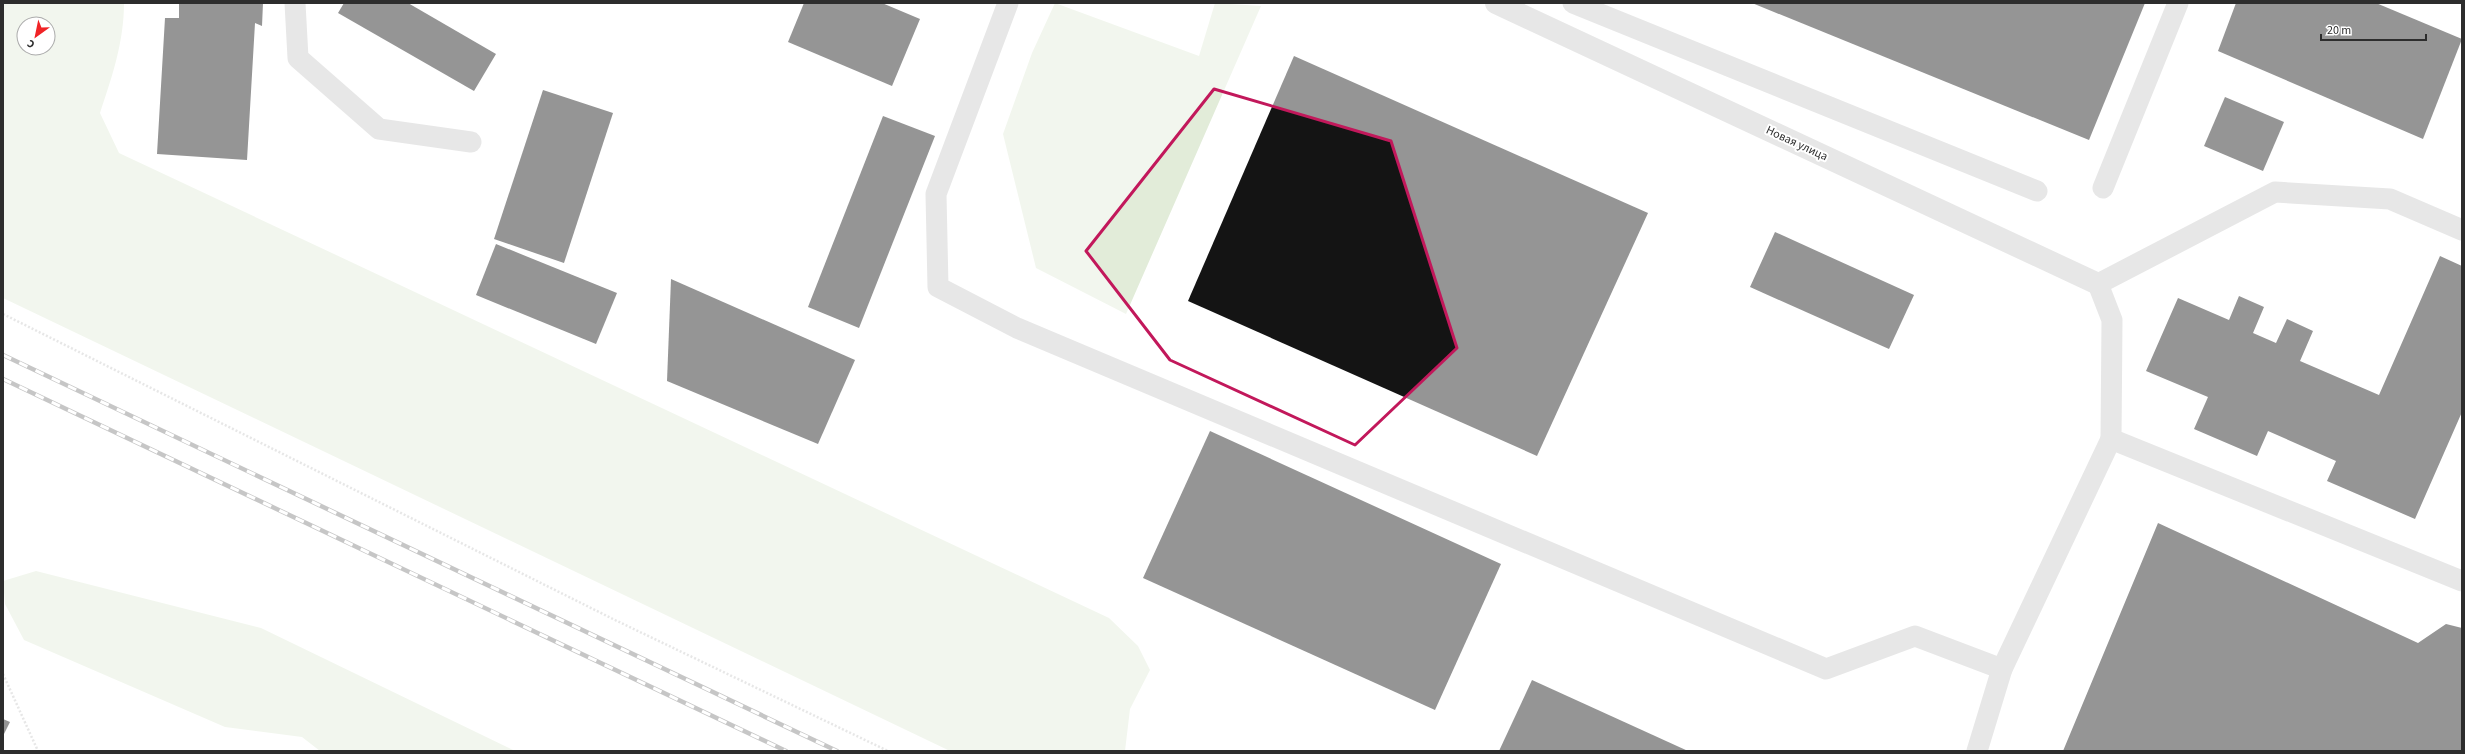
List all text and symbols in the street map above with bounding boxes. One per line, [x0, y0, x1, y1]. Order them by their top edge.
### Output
north arrow [16, 16, 56, 56]
scale bar [2321, 16, 2426, 42]
text: 20 m [2327, 22, 2351, 39]
text: С [24, 36, 38, 52]
street label: Новая улица [1763, 122, 1831, 165]

